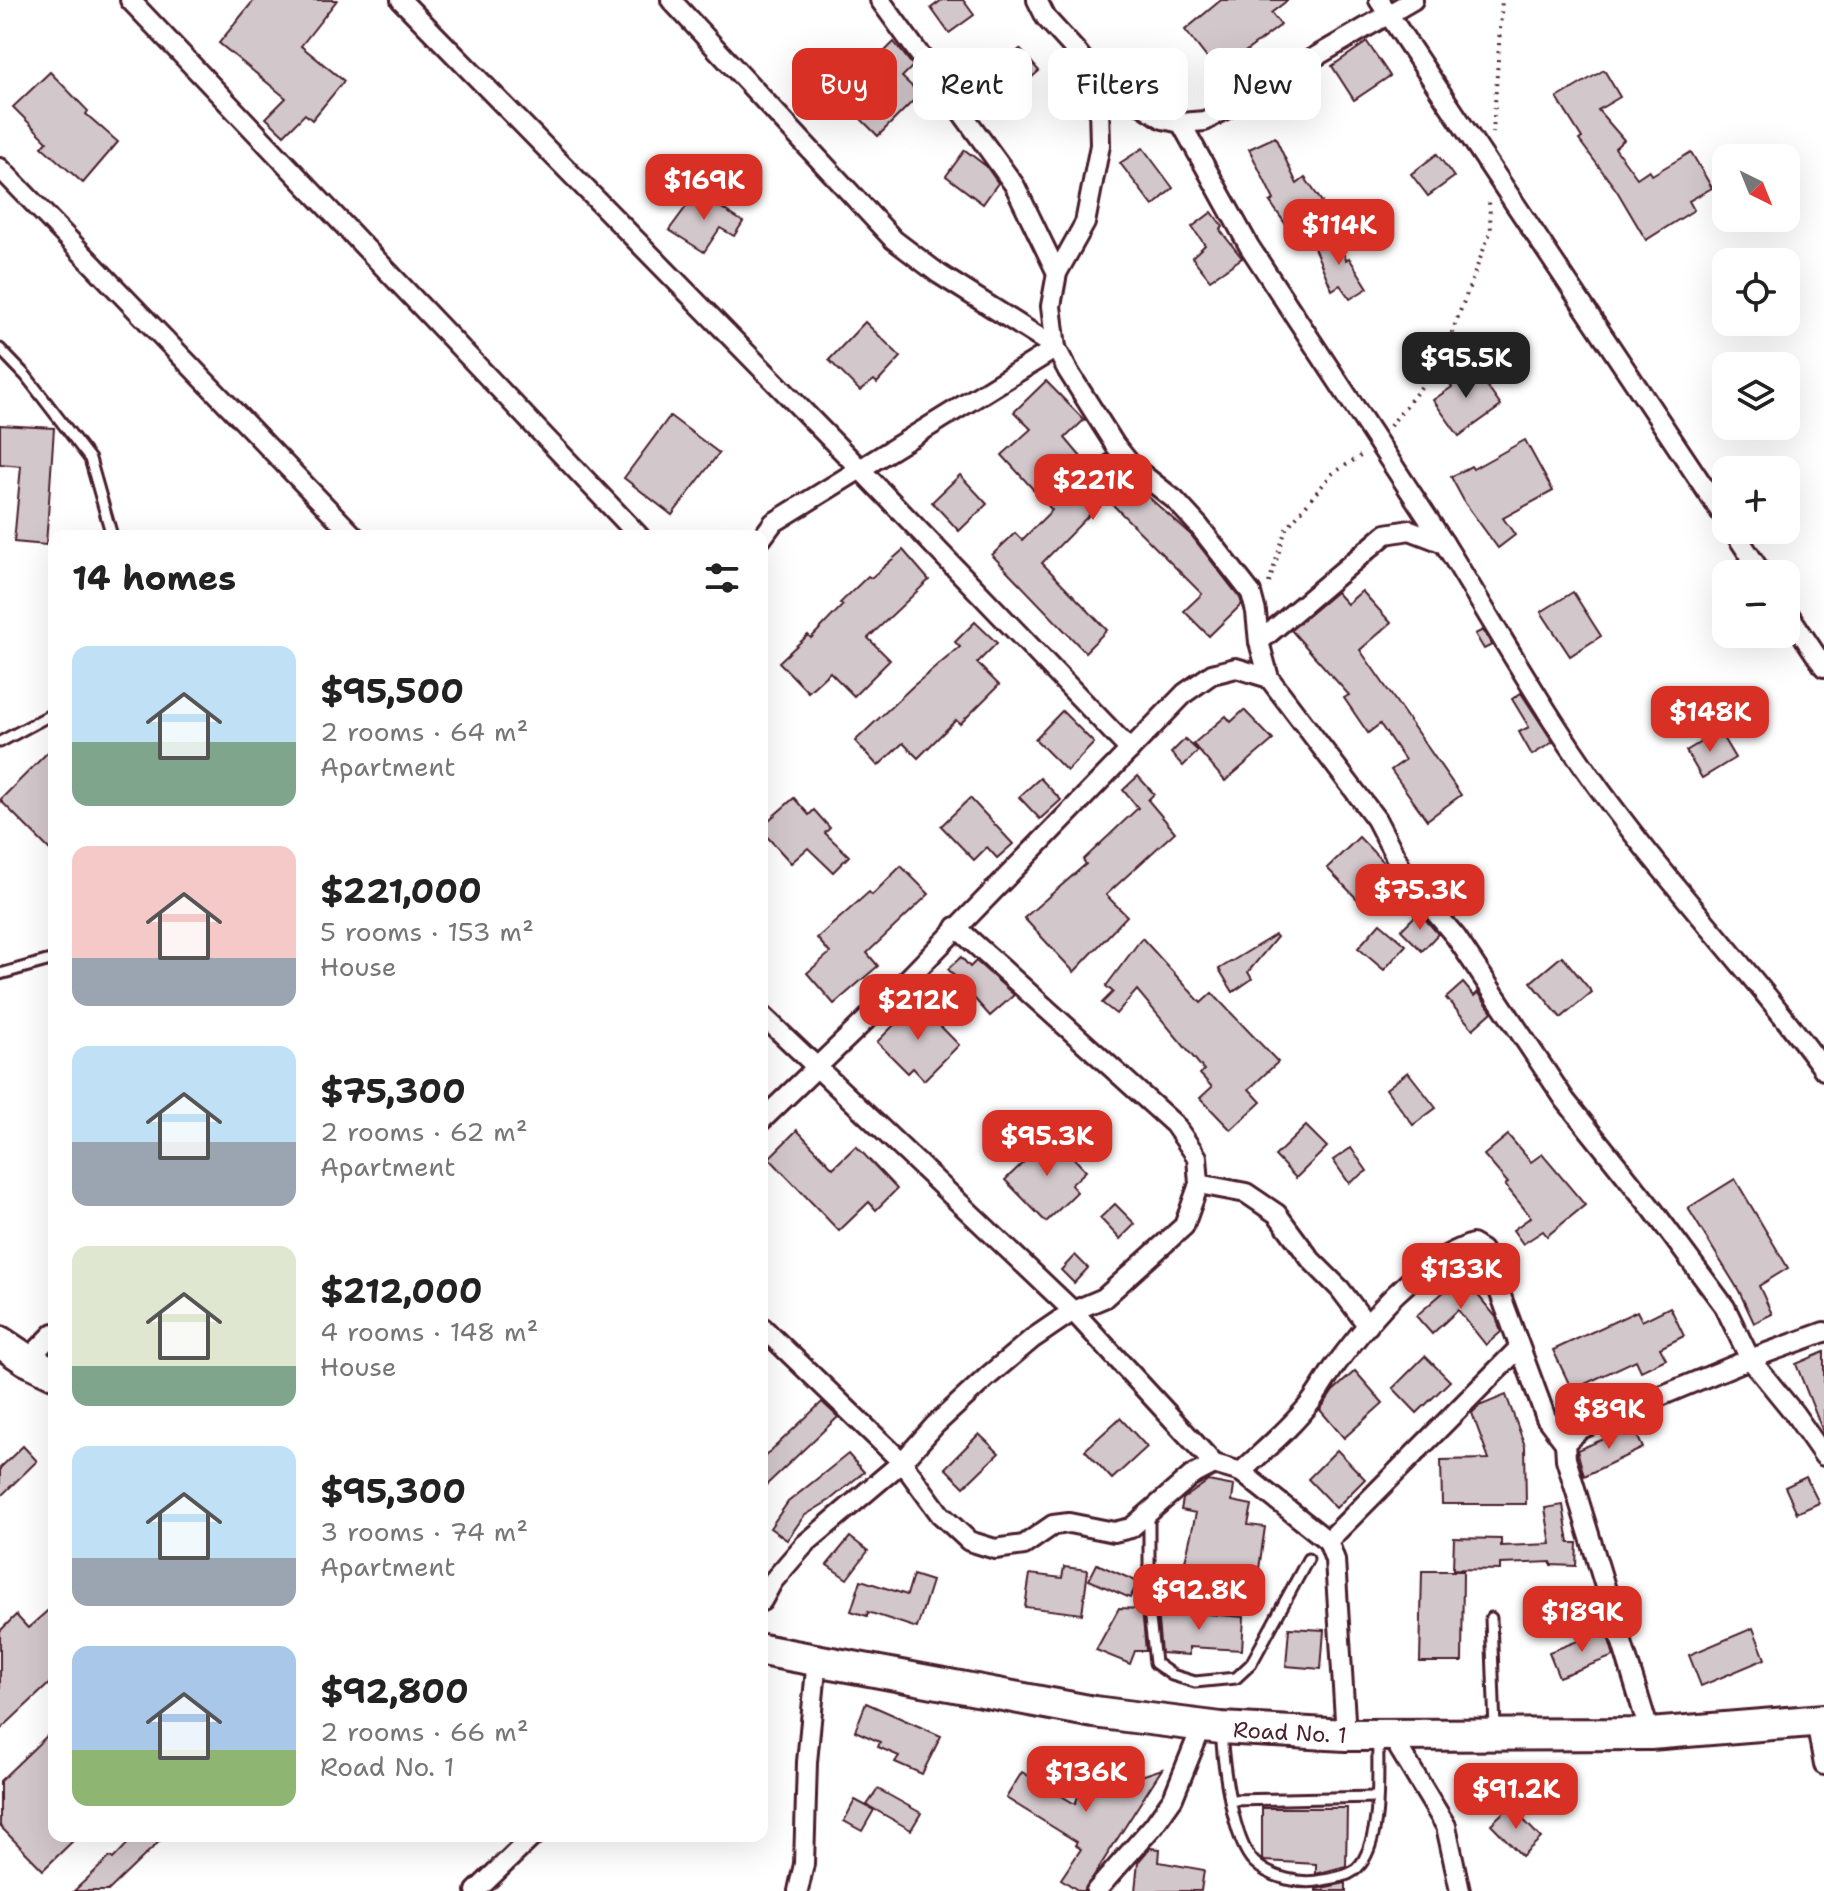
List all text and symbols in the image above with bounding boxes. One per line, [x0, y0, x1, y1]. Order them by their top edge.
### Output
chip: Buy [792, 48, 897, 120]
chip: Rent [913, 48, 1032, 120]
chip: Filters [1048, 48, 1188, 120]
chip: New [1204, 48, 1321, 120]
north arrow [1712, 144, 1800, 232]
map controls [1712, 144, 1800, 648]
pin: $169K [648, 154, 760, 222]
text: $169K [663, 162, 745, 197]
pin: $114K [1283, 199, 1395, 267]
text: $114K [1301, 207, 1377, 242]
button: locate [1712, 248, 1800, 336]
pin: $95.5K [1401, 332, 1531, 400]
text: $95.5K [1420, 340, 1512, 375]
button: layers [1712, 352, 1800, 440]
pin: $221K [1037, 454, 1149, 522]
button: + [1712, 456, 1800, 544]
text: $221K [1052, 462, 1134, 497]
text: 14 homes [72, 555, 236, 601]
icon: filters [700, 556, 744, 600]
button: − [1712, 560, 1800, 648]
text: $95,500 [320, 668, 464, 714]
icon: home [136, 678, 232, 774]
pin: $148K [1654, 686, 1766, 754]
text: $148K [1669, 694, 1751, 729]
text: 2 rooms · 64 m² [320, 714, 528, 749]
text: Apartment [320, 749, 456, 784]
pin: $75.3K [1355, 864, 1485, 932]
text: $221,000 [320, 868, 482, 914]
text: $75.3K [1373, 872, 1467, 907]
icon: home [136, 878, 232, 974]
text: 5 rooms · 153 m² [320, 914, 534, 949]
text: House [320, 949, 396, 984]
pin: $212K [862, 974, 974, 1042]
text: $212K [877, 982, 959, 1017]
text: $75,300 [320, 1068, 466, 1114]
icon: home [136, 1078, 232, 1174]
pin: $95.3K [982, 1110, 1112, 1178]
text: 2 rooms · 62 m² [320, 1114, 528, 1149]
text: $95.3K [1000, 1118, 1094, 1153]
text: Apartment [320, 1149, 456, 1184]
pin: $133K [1405, 1243, 1517, 1311]
text: $133K [1420, 1251, 1502, 1286]
text: $212,000 [320, 1268, 482, 1314]
icon: home [136, 1278, 232, 1374]
text: 4 rooms · 148 m² [320, 1314, 538, 1349]
text: House [320, 1349, 396, 1384]
pin: $89K [1562, 1383, 1656, 1451]
text: $89K [1573, 1391, 1645, 1426]
text: $95,300 [320, 1468, 466, 1514]
icon: home [136, 1478, 232, 1574]
text: 3 rooms · 74 m² [320, 1514, 528, 1549]
text: Apartment [320, 1549, 456, 1584]
pin: $92.8K [1134, 1564, 1264, 1632]
text: $92.8K [1151, 1572, 1247, 1607]
pin: $189K [1526, 1586, 1638, 1654]
text: $189K [1541, 1594, 1623, 1629]
text: $92,800 [320, 1668, 469, 1714]
icon: home [136, 1678, 232, 1774]
text: 2 rooms · 66 m² [320, 1714, 529, 1749]
street label: Road No. 1 [1232, 1715, 1348, 1750]
pin: $136K [1030, 1746, 1142, 1814]
text: Road No. 1 [320, 1749, 455, 1784]
text: $136K [1045, 1754, 1127, 1789]
pin: $91.2K [1451, 1763, 1581, 1831]
text: $91.2K [1472, 1771, 1560, 1806]

